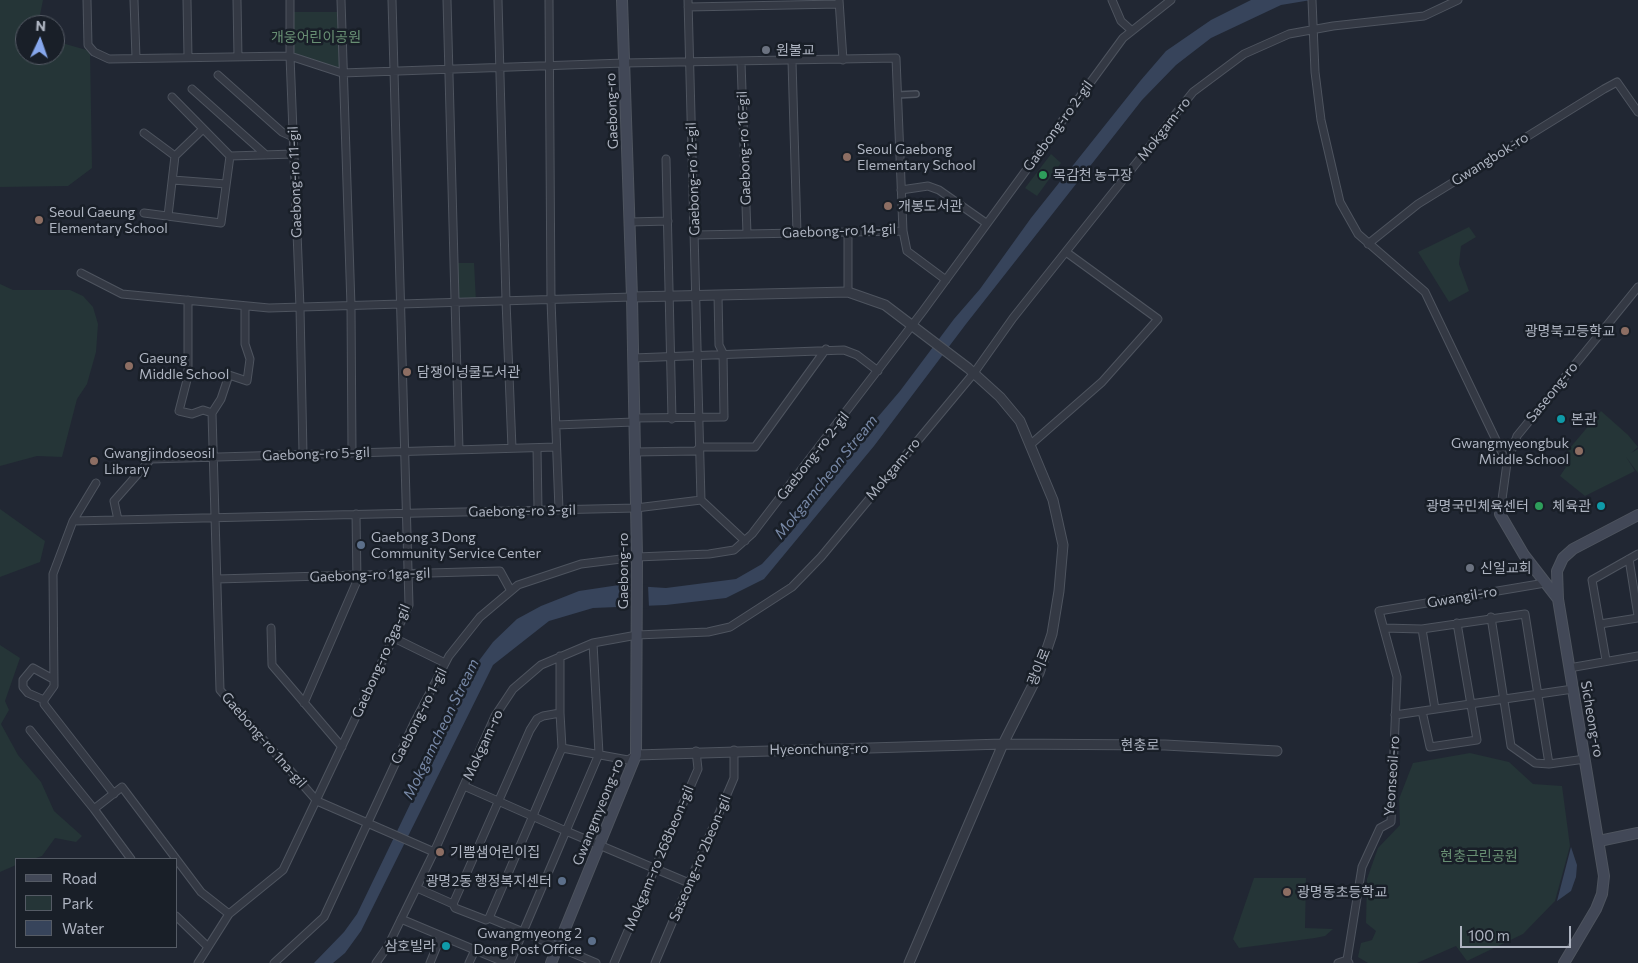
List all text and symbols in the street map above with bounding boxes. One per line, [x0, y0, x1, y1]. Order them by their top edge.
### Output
north arrow [15, 15, 65, 65]
text: N [35, 17, 46, 34]
park label: 개웅어린이공원 [271, 29, 361, 45]
place label: 원불교 [776, 42, 815, 58]
marker: 원불교 [760, 44, 772, 56]
street label: Gaebong-ro [602, 72, 622, 150]
street label: Gaebong-ro 2-gil [1020, 78, 1096, 174]
street label: Gaebong-ro 16-gil [734, 91, 754, 205]
street label: Mokgam-ro [1134, 94, 1194, 164]
street label: Gaebong-ro 12-gil [683, 122, 703, 236]
street label: Gaebong-ro 11-gil [285, 126, 305, 238]
street label: Gwangbok-ro [1448, 129, 1532, 189]
place label: Seoul Gaebong Elementary School [857, 141, 976, 174]
marker: Seoul Gaebong Elementary School [841, 151, 853, 163]
place label: 목감천 농구장 [1053, 167, 1133, 183]
marker: 목감천 농구장 [1037, 169, 1049, 181]
place label: 개봉도서관 [898, 198, 962, 214]
marker: 개봉도서관 [882, 200, 894, 212]
place label: Seoul Gaeung Elementary School [49, 204, 168, 236]
marker: Seoul Gaeung Elementary School [33, 214, 45, 226]
street label: Gaebong-ro 14-gil [782, 221, 896, 241]
place label: 광명북고등학교 [1525, 323, 1615, 339]
marker: 광명북고등학교 [1619, 325, 1631, 337]
place label: Gaeung Middle School [139, 350, 229, 382]
street label: Saseong-ro [1523, 359, 1581, 425]
marker: Gaeung Middle School [123, 360, 135, 372]
place label: 담쟁이넝쿨도서관 [417, 364, 520, 380]
marker: 담쟁이넝쿨도서관 [401, 366, 413, 378]
street label: Gaebong-ro 2-gil [773, 408, 853, 504]
water label: Mokgamcheon Stream [771, 411, 881, 543]
place label: 본관 [1571, 411, 1597, 427]
marker: 본관 [1555, 413, 1567, 425]
street label: Mokgam-ro [862, 435, 924, 503]
place label: Gwangmyeongbuk Middle School [1451, 435, 1569, 468]
street label: Gaebong-ro 5-gil [262, 444, 370, 464]
place label: Gwangjindoseosil Library [104, 445, 215, 478]
marker: Gwangmyeongbuk Middle School [1573, 445, 1585, 457]
marker: Gwangjindoseosil Library [88, 455, 100, 467]
place label: 광명국민체육센터 [1426, 498, 1529, 514]
place label: 체육관 [1552, 498, 1591, 514]
marker: 광명국민체육센터 [1533, 500, 1545, 512]
marker: 체육관 [1595, 500, 1607, 512]
street label: Gaebong-ro 3-gil [468, 502, 576, 520]
place label: Gaebong 3 Dong Community Service Center [371, 529, 541, 562]
street label: Gaebong-ro [615, 533, 631, 609]
marker: Gaebong 3 Dong Community Service Center [355, 539, 367, 551]
place label: 신일교회 [1480, 560, 1532, 576]
marker: 신일교회 [1464, 562, 1476, 574]
street label: Gaebong-ro 1ga-gil [309, 564, 431, 586]
street label: Gwangil-ro [1426, 583, 1498, 611]
street label: Gaebong-ro 3ga-gil [348, 602, 414, 720]
street label: 광이로 [1024, 646, 1054, 688]
water label: Mokgamcheon Stream [399, 656, 483, 802]
street label: Gaebong-ro 1-gil [387, 665, 451, 767]
street label: Sicheong-ro [1577, 679, 1607, 759]
street label: Gaebong-ro 1na-gil [218, 689, 310, 791]
street label: Mokgam-ro [459, 707, 507, 783]
street label: Yeonseoil-ro [1381, 735, 1403, 817]
street label: 현충로 [1121, 737, 1159, 753]
street label: Hyeonchung-ro [769, 740, 869, 758]
street label: Gwangmyeong-ro [569, 756, 627, 868]
street label: Mokgam-ro 268beon-gil [621, 783, 697, 933]
street label: Saseong-ro 2beon-gil [666, 792, 734, 924]
place label: 기쁨샘어린이집 [450, 844, 540, 860]
marker: 기쁨샘어린이집 [434, 846, 446, 858]
park label: 현충근린공원 [1440, 848, 1518, 864]
legend [15, 858, 178, 948]
text: Road [62, 869, 97, 887]
place label: 광명2동 행정복지센터 [426, 873, 552, 889]
marker: 광명2동 행정복지센터 [556, 875, 568, 887]
place label: 광명동초등학교 [1297, 884, 1387, 900]
marker: 광명동초등학교 [1281, 886, 1293, 898]
text: Park [62, 894, 93, 912]
scale bar [1463, 916, 1574, 948]
text: Water [62, 919, 104, 937]
place label: Gwangmyeong 2 Dong Post Office [473, 925, 582, 958]
text: 100 m [1468, 926, 1510, 944]
marker: Gwangmyeong 2 Dong Post Office [586, 935, 598, 947]
place label: 삼호빌라 [384, 938, 436, 954]
marker: 삼호빌라 [440, 940, 452, 952]

